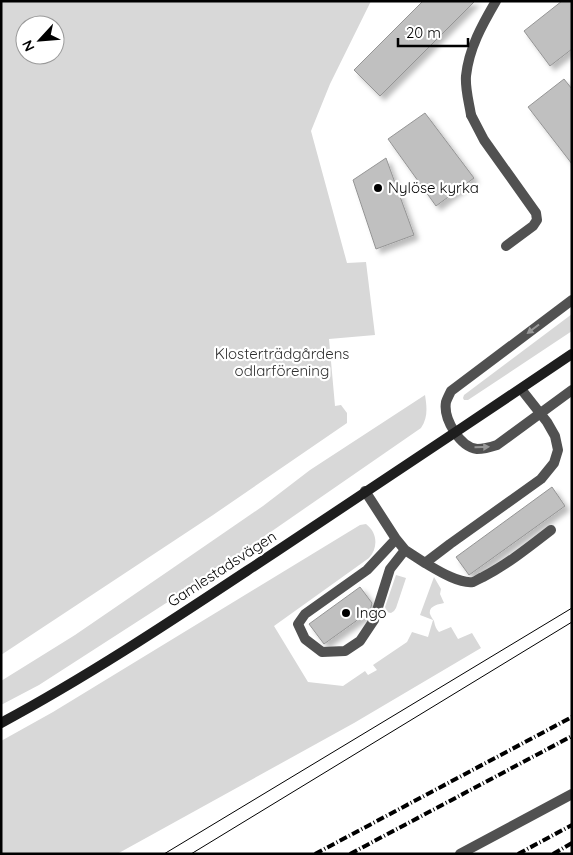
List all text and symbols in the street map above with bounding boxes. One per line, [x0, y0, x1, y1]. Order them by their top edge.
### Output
north arrow [15, 15, 65, 65]
scale bar [398, 15, 468, 47]
text: 20 m [406, 23, 441, 42]
text: N [18, 37, 39, 54]
place label: Nylöse kyrka [388, 178, 479, 197]
marker: Nylöse kyrka [372, 182, 384, 194]
one-way arrow [527, 324, 540, 335]
park label: Klosterträdgårdens odlarförening [215, 344, 349, 380]
one-way arrow [475, 443, 491, 451]
street label: Gamlestadsvägen [164, 526, 280, 611]
place label: Ingo [356, 603, 387, 622]
marker: Ingo [340, 607, 352, 619]

